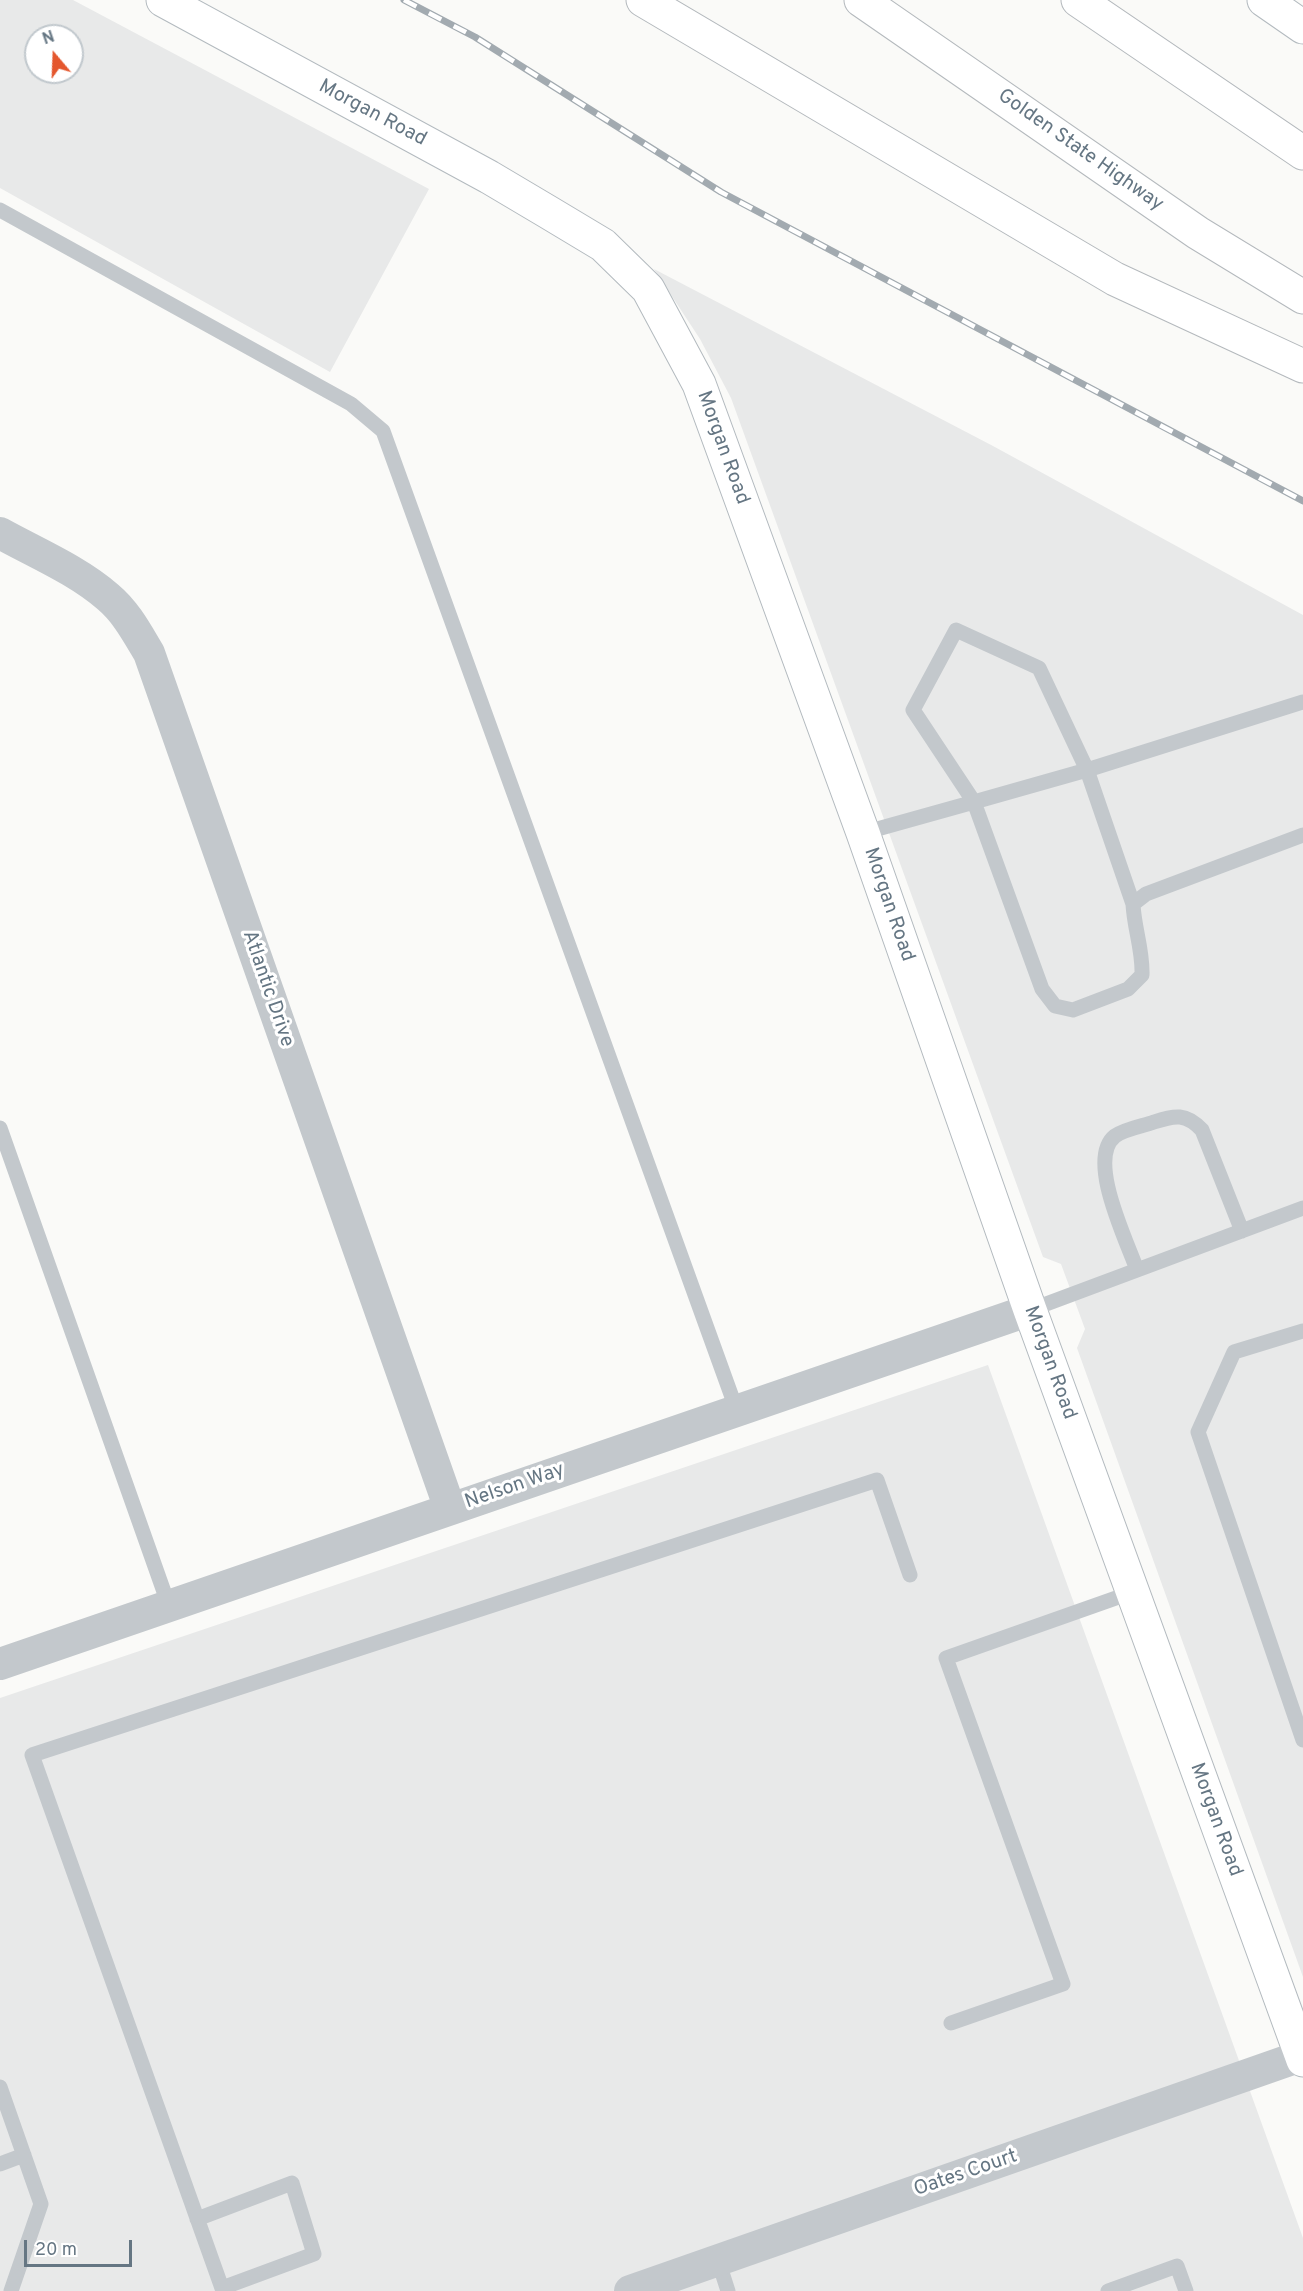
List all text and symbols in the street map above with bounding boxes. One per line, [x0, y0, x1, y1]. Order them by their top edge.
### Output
north arrow [24, 24, 84, 84]
text: N [40, 28, 57, 50]
street label: Morgan Road [314, 75, 430, 153]
street label: Golden State Highway [992, 85, 1168, 217]
street label: Morgan Road [690, 388, 754, 508]
street label: Morgan Road [857, 845, 919, 965]
street label: Atlantic Drive [236, 928, 298, 1050]
street label: Morgan Road [1017, 1303, 1081, 1423]
street label: Nelson Way [462, 1459, 568, 1515]
street label: Morgan Road [1183, 1760, 1247, 1880]
street label: Oates Court [911, 2145, 1021, 2203]
scale bar [27, 2228, 135, 2266]
text: 20 m [35, 2239, 77, 2262]

